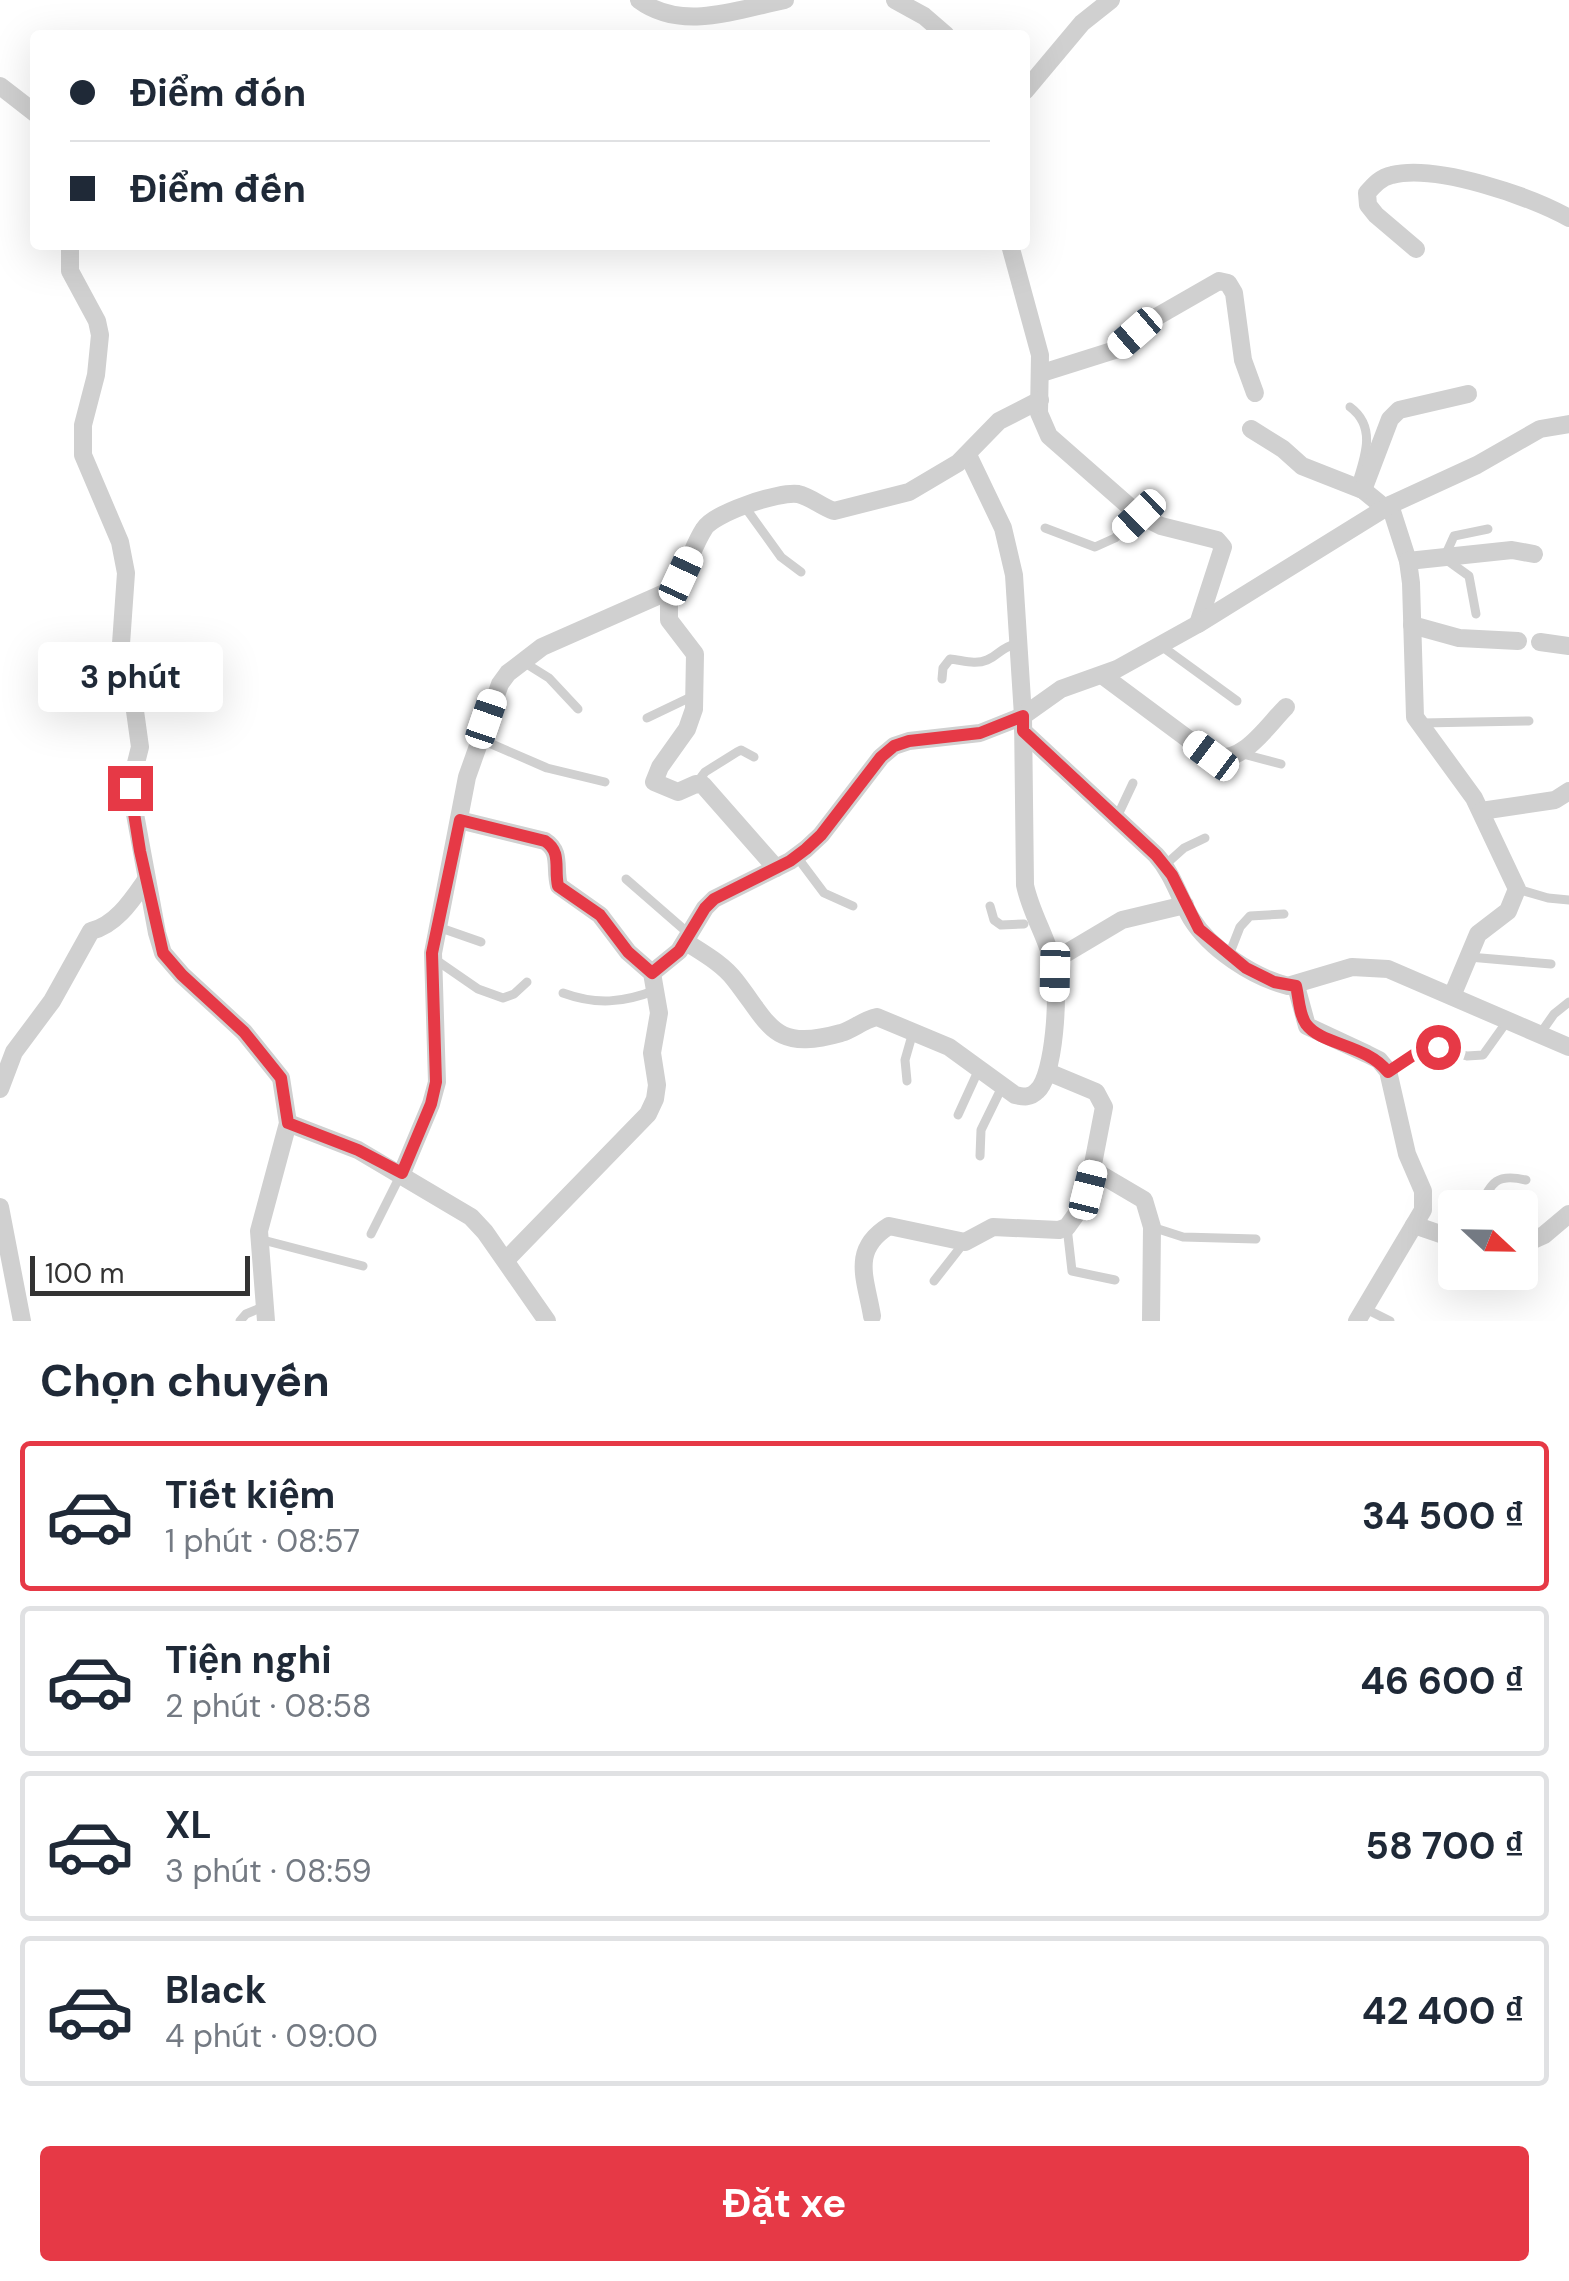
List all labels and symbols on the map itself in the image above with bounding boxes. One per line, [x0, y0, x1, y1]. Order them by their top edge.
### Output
car [1103, 302, 1167, 364]
car [1107, 484, 1171, 548]
car [655, 542, 707, 610]
callout: 3 phút [38, 643, 222, 713]
car [462, 686, 510, 752]
car [1178, 726, 1244, 786]
route end [108, 766, 153, 811]
car [1039, 942, 1071, 1002]
route start [1416, 1025, 1461, 1070]
car [1066, 1157, 1110, 1223]
north arrow [1438, 1190, 1538, 1290]
scale bar [30, 1251, 250, 1296]

